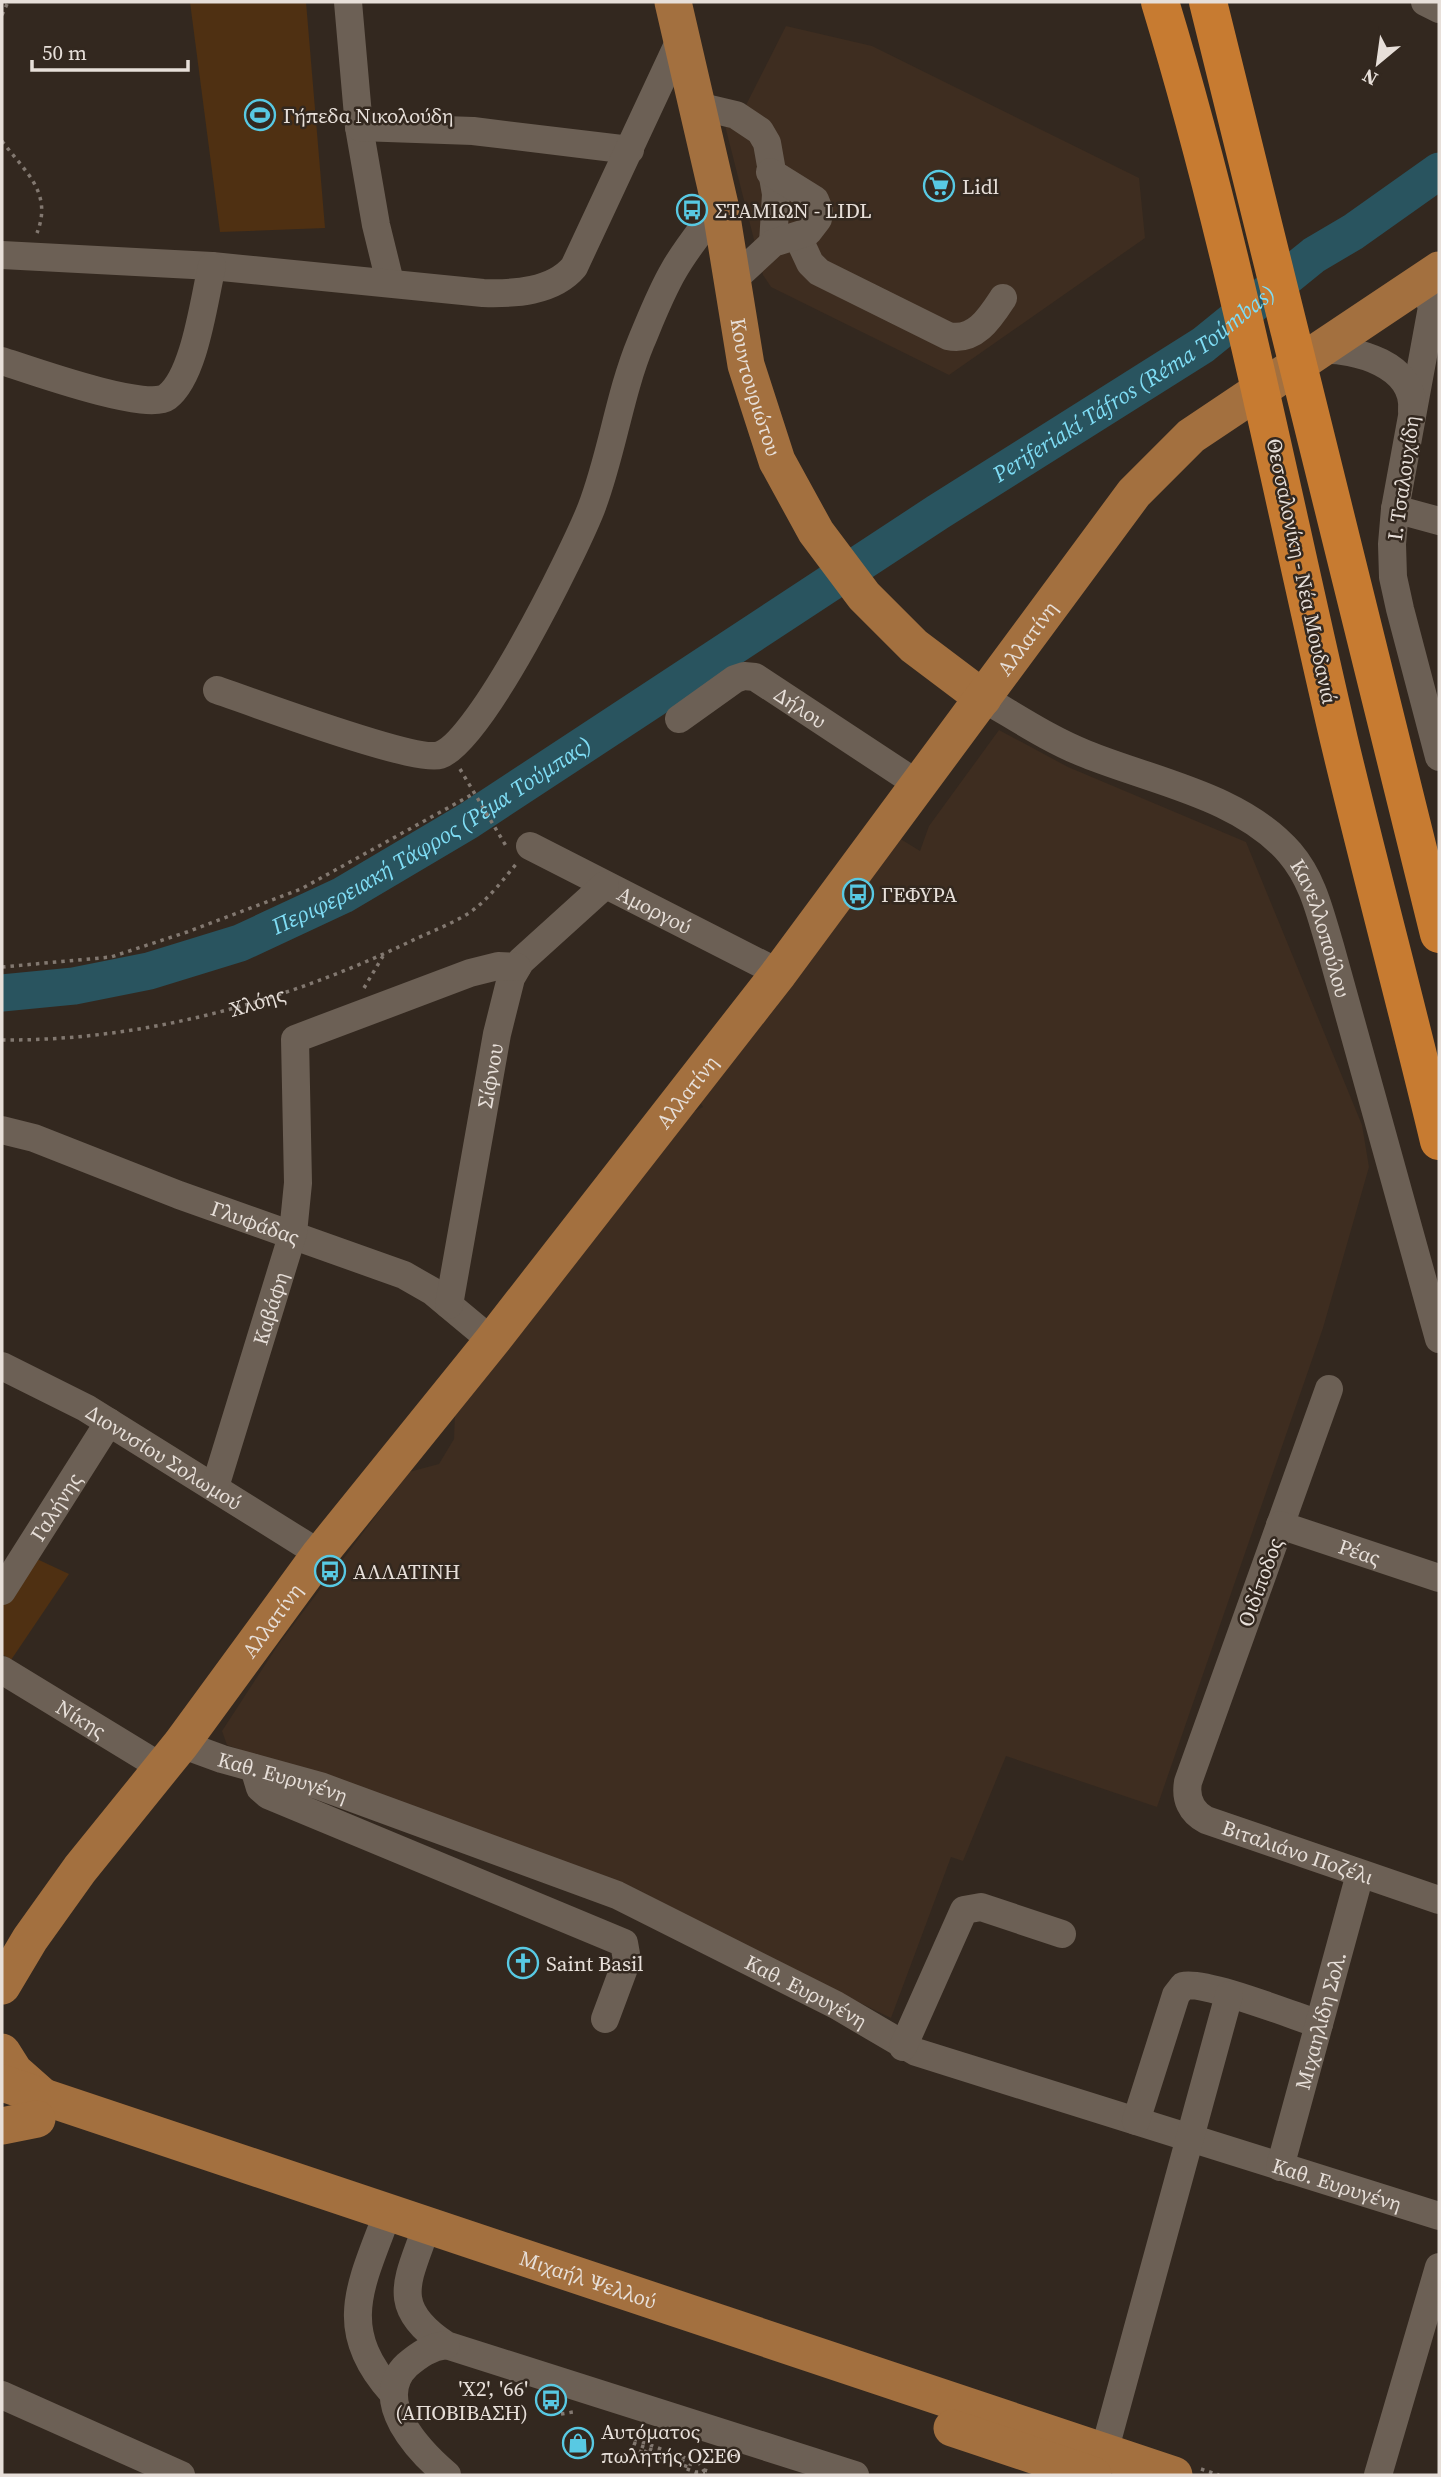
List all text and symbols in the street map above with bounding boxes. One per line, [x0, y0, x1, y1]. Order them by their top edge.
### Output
scale bar [32, 28, 187, 72]
north arrow [1343, 28, 1413, 98]
text: 50 m [42, 38, 87, 67]
text: N [1357, 63, 1382, 93]
sports icon: Γήπεδα Νικολούδη [243, 98, 277, 132]
place label: Γήπεδα Νικολούδη [283, 101, 454, 130]
supermarket icon: Lidl [922, 169, 956, 203]
place label: Lidl [962, 172, 999, 201]
bus stop icon: ΣΤΑΜΙΩΝ - LIDL [675, 193, 709, 227]
place label: ΣΤΑΜΙΩΝ - LIDL [715, 196, 872, 225]
water label: Periferiakí Táfros (Réma Toúmbas) [985, 277, 1282, 490]
street label: Κουντουριώτου [724, 316, 789, 460]
street label: Ι. Τσαλουχίδη [1380, 414, 1426, 542]
street label: Θεσσαλονίκη - Νέα Μουδανιά [1260, 436, 1344, 707]
street label: Αλλατίνη [990, 595, 1064, 681]
street label: Δήλου [769, 679, 832, 735]
water label: Περιφερειακή Τάφρος (Ρέμα Τούμπας) [265, 728, 598, 943]
street label: Κανελλοπούλου [1284, 853, 1358, 1001]
bus stop icon: ΓΕΦΥΡΑ [841, 877, 875, 911]
street label: Αμοργού [613, 879, 697, 941]
place label: ΓΕΦΥΡΑ [881, 880, 957, 909]
street label: Χλόης [226, 979, 289, 1023]
street label: Σίφνου [470, 1041, 510, 1110]
street label: Αλλατίνη [649, 1049, 724, 1134]
street label: Γλυφάδας [207, 1193, 304, 1251]
street label: Καβάφη [245, 1268, 295, 1348]
street label: Διονυσίου Σολωμού [81, 1397, 247, 1516]
street label: Γαλήνης [23, 1467, 88, 1547]
street label: Ρέας [1335, 1531, 1384, 1572]
street label: Οιδίποδος [1230, 1533, 1290, 1631]
bus stop icon: ΑΛΛΑΤΙΝΗ [313, 1554, 347, 1588]
place label: ΑΛΛΑΤΙΝΗ [353, 1557, 460, 1586]
street label: Αλλατίνη [235, 1577, 309, 1663]
street label: Νίκης [51, 1692, 112, 1745]
street label: Καθ. Ευρυγένη [215, 1744, 352, 1810]
street label: Βιταλιάνο Ποζέλι [1219, 1812, 1377, 1891]
church icon: Saint Basil [506, 1946, 540, 1980]
street label: Καθ. Ευρυγένη [740, 1947, 873, 2035]
street label: Μιχαηλίδη Σολ. [1287, 1948, 1353, 2093]
place label: Saint Basil [546, 1949, 644, 1978]
street label: Καθ. Ευρυγένη [1269, 2150, 1406, 2218]
street label: Μιχαήλ Ψελλού [516, 2243, 660, 2315]
place label: 'Χ2', '66' (ΑΠΟΒΙΒΑΣΗ) [395, 2374, 528, 2427]
bus stop icon: 'Χ2', '66' (ΑΠΟΒΙΒΑΣΗ) [534, 2383, 568, 2417]
place label: Αυτόματος πωλητής ΟΣΕΘ [601, 2417, 741, 2470]
shop icon: Αυτόματος πωλητής ΟΣΕΘ [561, 2426, 595, 2460]

